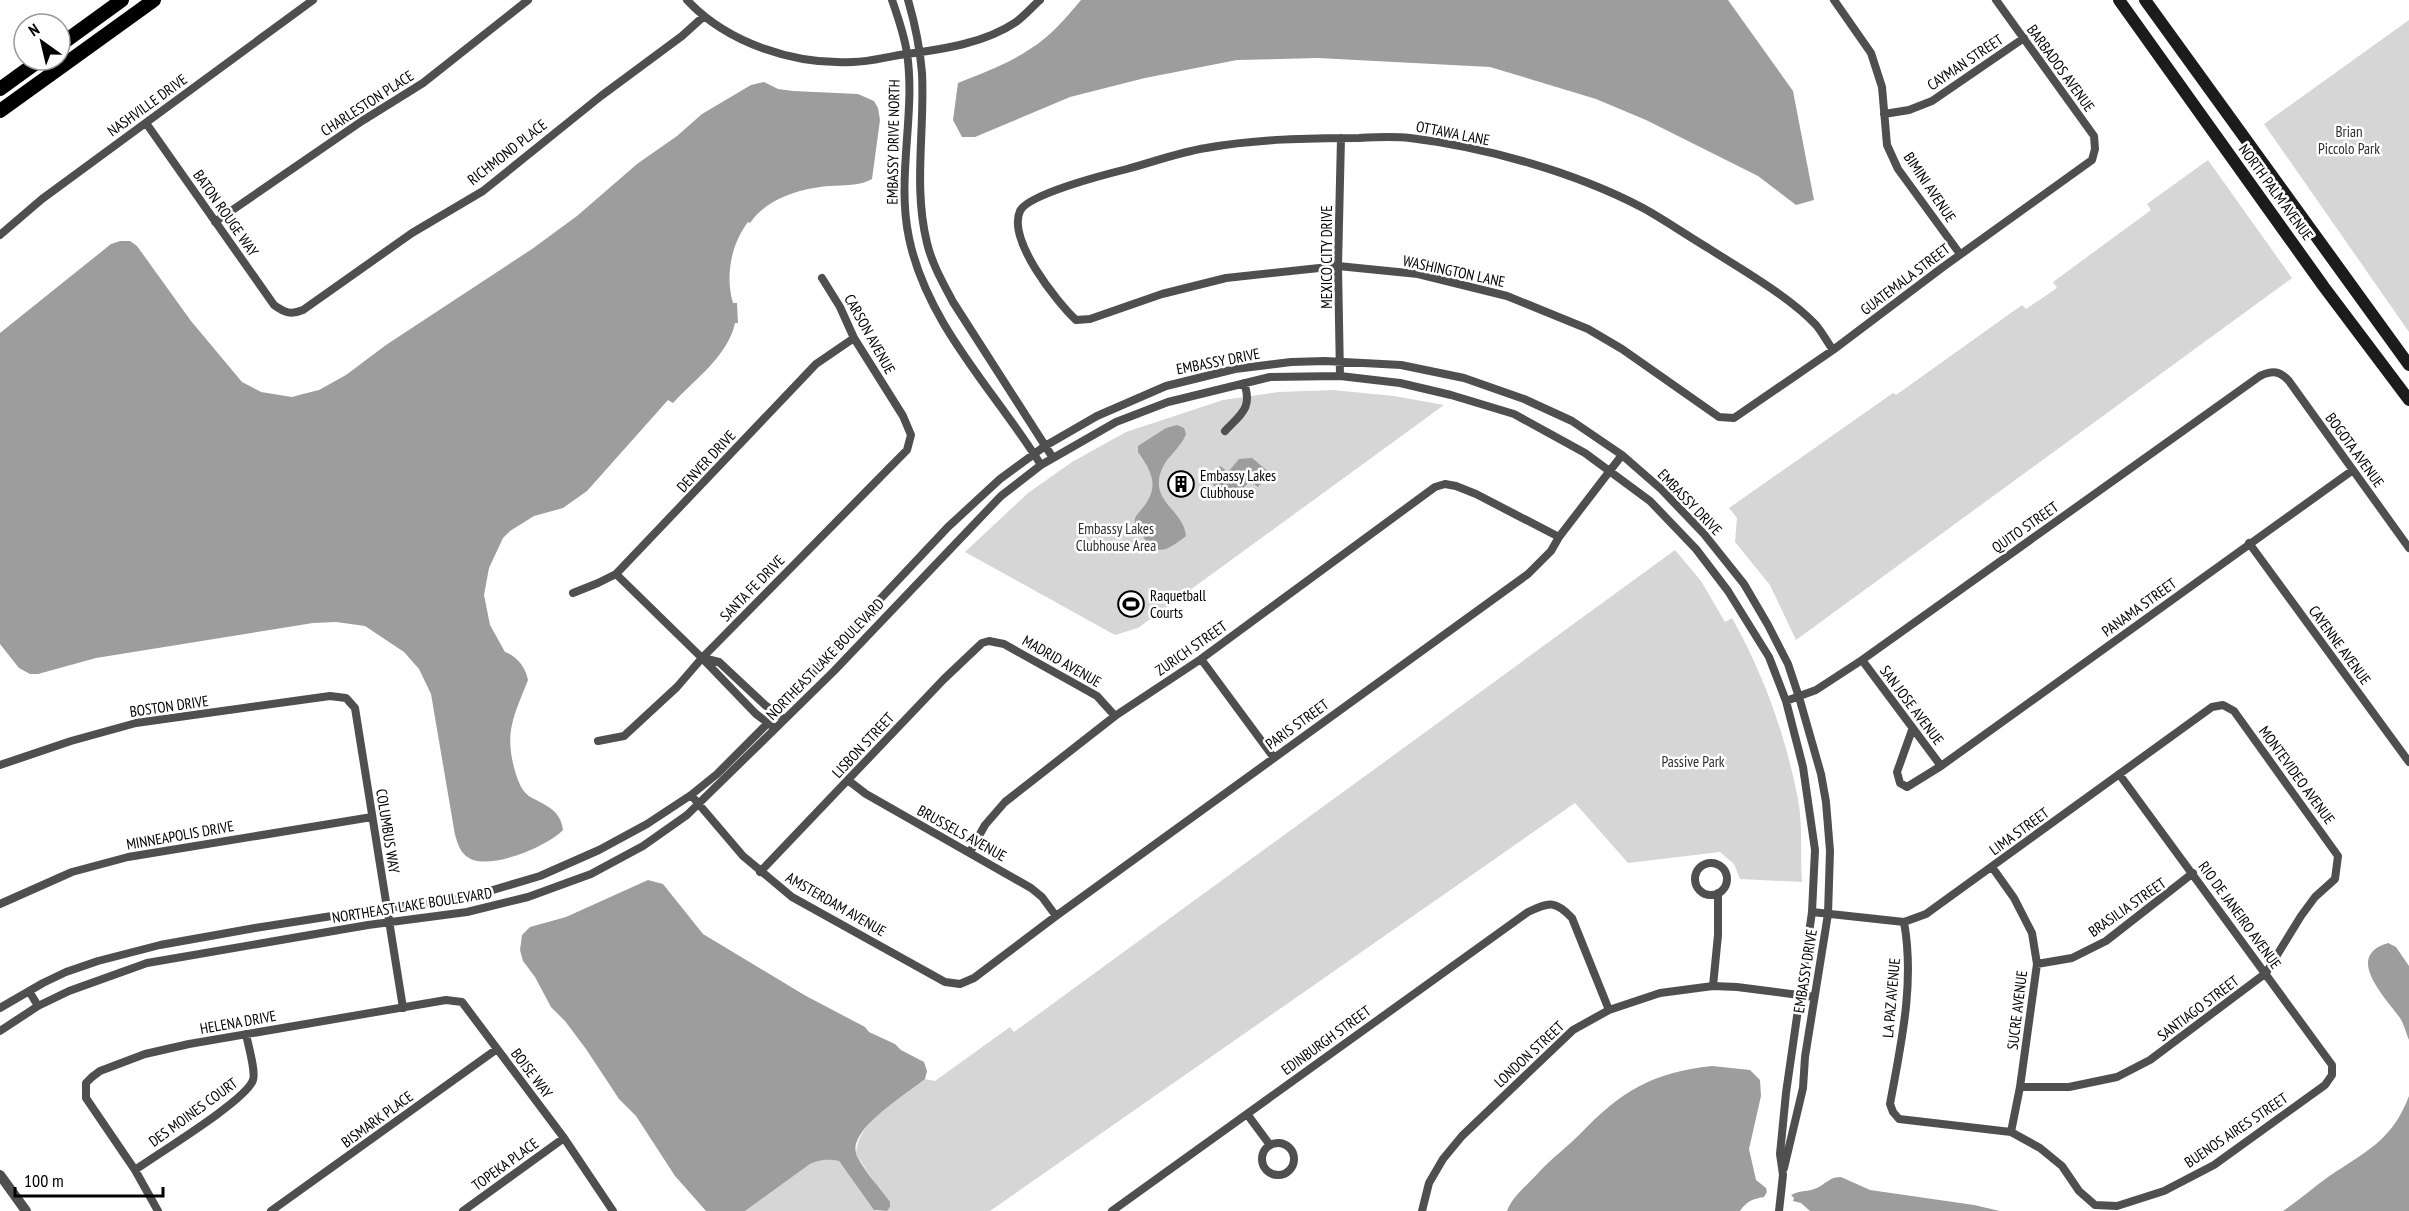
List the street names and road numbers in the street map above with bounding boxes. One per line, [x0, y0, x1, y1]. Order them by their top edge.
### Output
street label: BARBADOS AVENUE [2023, 21, 2099, 115]
street label: CAYMAN STREET [1923, 30, 2007, 94]
street label: CHARLESTON PLACE [317, 66, 417, 140]
street label: NASHVILLE DRIVE [103, 70, 191, 140]
street label: EMBASSY DRIVE NORTH [882, 79, 904, 205]
street label: RICHMOND PLACE [463, 115, 551, 189]
street label: OTTAWA LANE [1415, 117, 1491, 149]
street label: NORTH PALM AVENUE [2235, 140, 2317, 244]
street label: BIMINI AVENUE [1900, 148, 1960, 226]
street label: BATON ROUGE WAY [189, 166, 263, 260]
street label: MEXICO CITY DRIVE [1317, 205, 1336, 309]
street label: GUATEMALA STREET [1856, 239, 1954, 319]
street label: WASHINGTON LANE [1401, 251, 1507, 291]
street label: CARSON AVENUE [840, 291, 900, 377]
street label: EMBASSY DRIVE [1175, 344, 1261, 378]
street label: BOGOTA AVENUE [2322, 409, 2388, 491]
street label: DENVER DRIVE [672, 426, 740, 496]
street label: EMBASSY DRIVE [1654, 465, 1726, 539]
street label: QUITO STREET [1988, 497, 2062, 557]
street label: SANTA FE DRIVE [716, 551, 788, 625]
street label: PANAMA STREET [2098, 573, 2180, 640]
street label: NORTHEAST LAKE BOULEVARD [762, 594, 888, 724]
street label: CAYENNE AVENUE [2305, 602, 2375, 688]
street label: ZURICH STREET [1152, 616, 1231, 680]
street label: MADRID AVENUE [1019, 631, 1105, 691]
street label: SAN JOSE AVENUE [1876, 662, 1948, 748]
street label: BOSTON DRIVE [128, 691, 210, 721]
street label: PARIS STREET [1262, 695, 1332, 753]
street label: LISBON STREET [828, 708, 898, 782]
street label: MONTEVIDEO AVENUE [2255, 722, 2339, 828]
street label: COLUMBUS WAY [372, 787, 404, 875]
street label: BRUSSELS AVENUE [914, 801, 1010, 865]
street label: LIMA STREET [1986, 803, 2053, 859]
street label: MINNEAPOLIS DRIVE [125, 816, 235, 854]
street label: RIO DE JANEIRO AVENUE [2195, 858, 2285, 972]
street label: AMSTERDAM AVENUE [782, 868, 890, 940]
street label: BRASILIA STREET [2085, 873, 2170, 941]
street label: NORTHEAST LAKE BOULEVARD [331, 883, 493, 927]
street label: EMBASSY DRIVE [1789, 928, 1821, 1014]
street label: LA PAZ AVENUE [1878, 957, 1904, 1039]
street label: SUCRE AVENUE [2003, 969, 2031, 1051]
street label: SANTIAGO STREET [2153, 971, 2243, 1045]
street label: EDINBURGH STREET [1278, 1001, 1375, 1079]
street label: HELENA DRIVE [198, 1006, 278, 1038]
street label: LONDON STREET [1490, 1017, 1568, 1091]
street label: BOISE WAY [507, 1044, 557, 1102]
street label: DES MOINES COURT [145, 1073, 241, 1151]
street label: BISMARK PLACE [337, 1087, 417, 1151]
street label: BUENOS AIRES STREET [2181, 1088, 2292, 1172]
street label: TOPEKA PLACE [468, 1134, 542, 1194]

